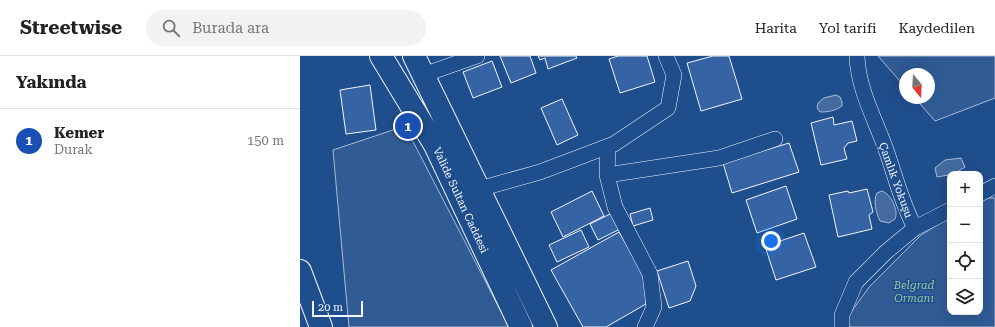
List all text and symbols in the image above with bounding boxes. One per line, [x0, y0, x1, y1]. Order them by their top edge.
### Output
search box [146, 10, 426, 46]
text: Streetwise [20, 16, 122, 39]
icon: search [160, 17, 182, 39]
text: Burada ara [192, 19, 269, 37]
text: Harita [755, 20, 797, 36]
text: Yol tarifi [819, 20, 877, 36]
text: Kaydedilen [899, 20, 975, 36]
north arrow [899, 68, 935, 104]
text: Yakında [16, 72, 87, 92]
pin: 1 [395, 111, 421, 141]
text: Kemer [54, 124, 104, 142]
text: 1 [25, 133, 33, 148]
text: 150 m [247, 133, 284, 148]
street label: Çamlık Yokuşu [876, 141, 915, 220]
text: Durak [54, 142, 93, 157]
street label: Valide Sultan Caddesi [430, 145, 491, 256]
map controls [947, 171, 983, 315]
button: + [947, 171, 983, 207]
button: − [947, 207, 983, 243]
your location [761, 231, 781, 251]
button: locate [947, 243, 983, 279]
park label: Belgrad Ormanı [893, 279, 935, 305]
button: layers [947, 279, 983, 315]
scale bar [312, 299, 363, 318]
text: 20 m [318, 301, 343, 314]

